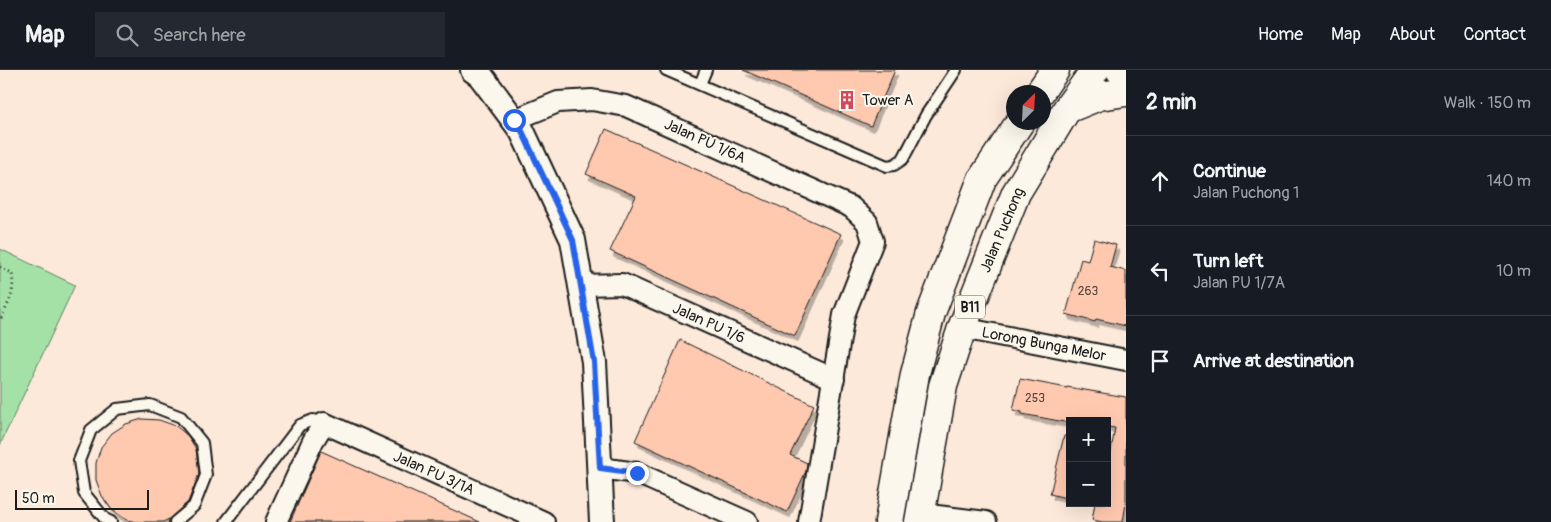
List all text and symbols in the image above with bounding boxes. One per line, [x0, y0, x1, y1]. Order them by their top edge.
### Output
search box [95, 12, 445, 57]
text: Map [25, 20, 65, 49]
icon: search [113, 21, 141, 49]
text: Search here [153, 23, 246, 47]
text: Home [1258, 23, 1303, 46]
text: Map [1331, 23, 1361, 46]
text: About [1389, 23, 1435, 46]
text: Contact [1463, 23, 1526, 46]
north arrow [1006, 85, 1051, 130]
building icon: Tower A [836, 89, 858, 111]
text: 2 min [1146, 89, 1196, 116]
place label: Tower A [862, 91, 914, 110]
text: Walk · 150 m [1444, 93, 1531, 113]
route start [503, 109, 526, 132]
street label: Jalan PU 1/6A [661, 115, 749, 168]
text: Continue [1193, 159, 1266, 183]
icon: ahead [1146, 167, 1174, 195]
text: 140 m [1487, 171, 1531, 191]
text: Jalan Puchong 1 [1193, 183, 1299, 203]
street label: Jalan Puchong [976, 185, 1029, 276]
text: Turn left [1193, 249, 1263, 273]
icon: left [1146, 257, 1174, 285]
text: 10 m [1496, 261, 1531, 281]
text: Jalan PU 1/7A [1193, 273, 1285, 293]
house number: 263 [1078, 284, 1098, 299]
road number: B11 [955, 296, 985, 318]
street label: Jalan PU 1/6 [670, 299, 748, 348]
street label: Lorong Bunga Melor [980, 323, 1108, 366]
icon: arrive [1146, 347, 1174, 375]
text: Arrive at destination [1193, 349, 1354, 373]
house number: 253 [1025, 391, 1045, 406]
map controls [1066, 417, 1111, 507]
button: + [1066, 417, 1111, 462]
street label: Jalan PU 3/1A [390, 447, 478, 500]
route end [626, 462, 649, 485]
button: − [1066, 462, 1111, 507]
scale bar [15, 487, 149, 510]
text: 50 m [22, 490, 55, 507]

